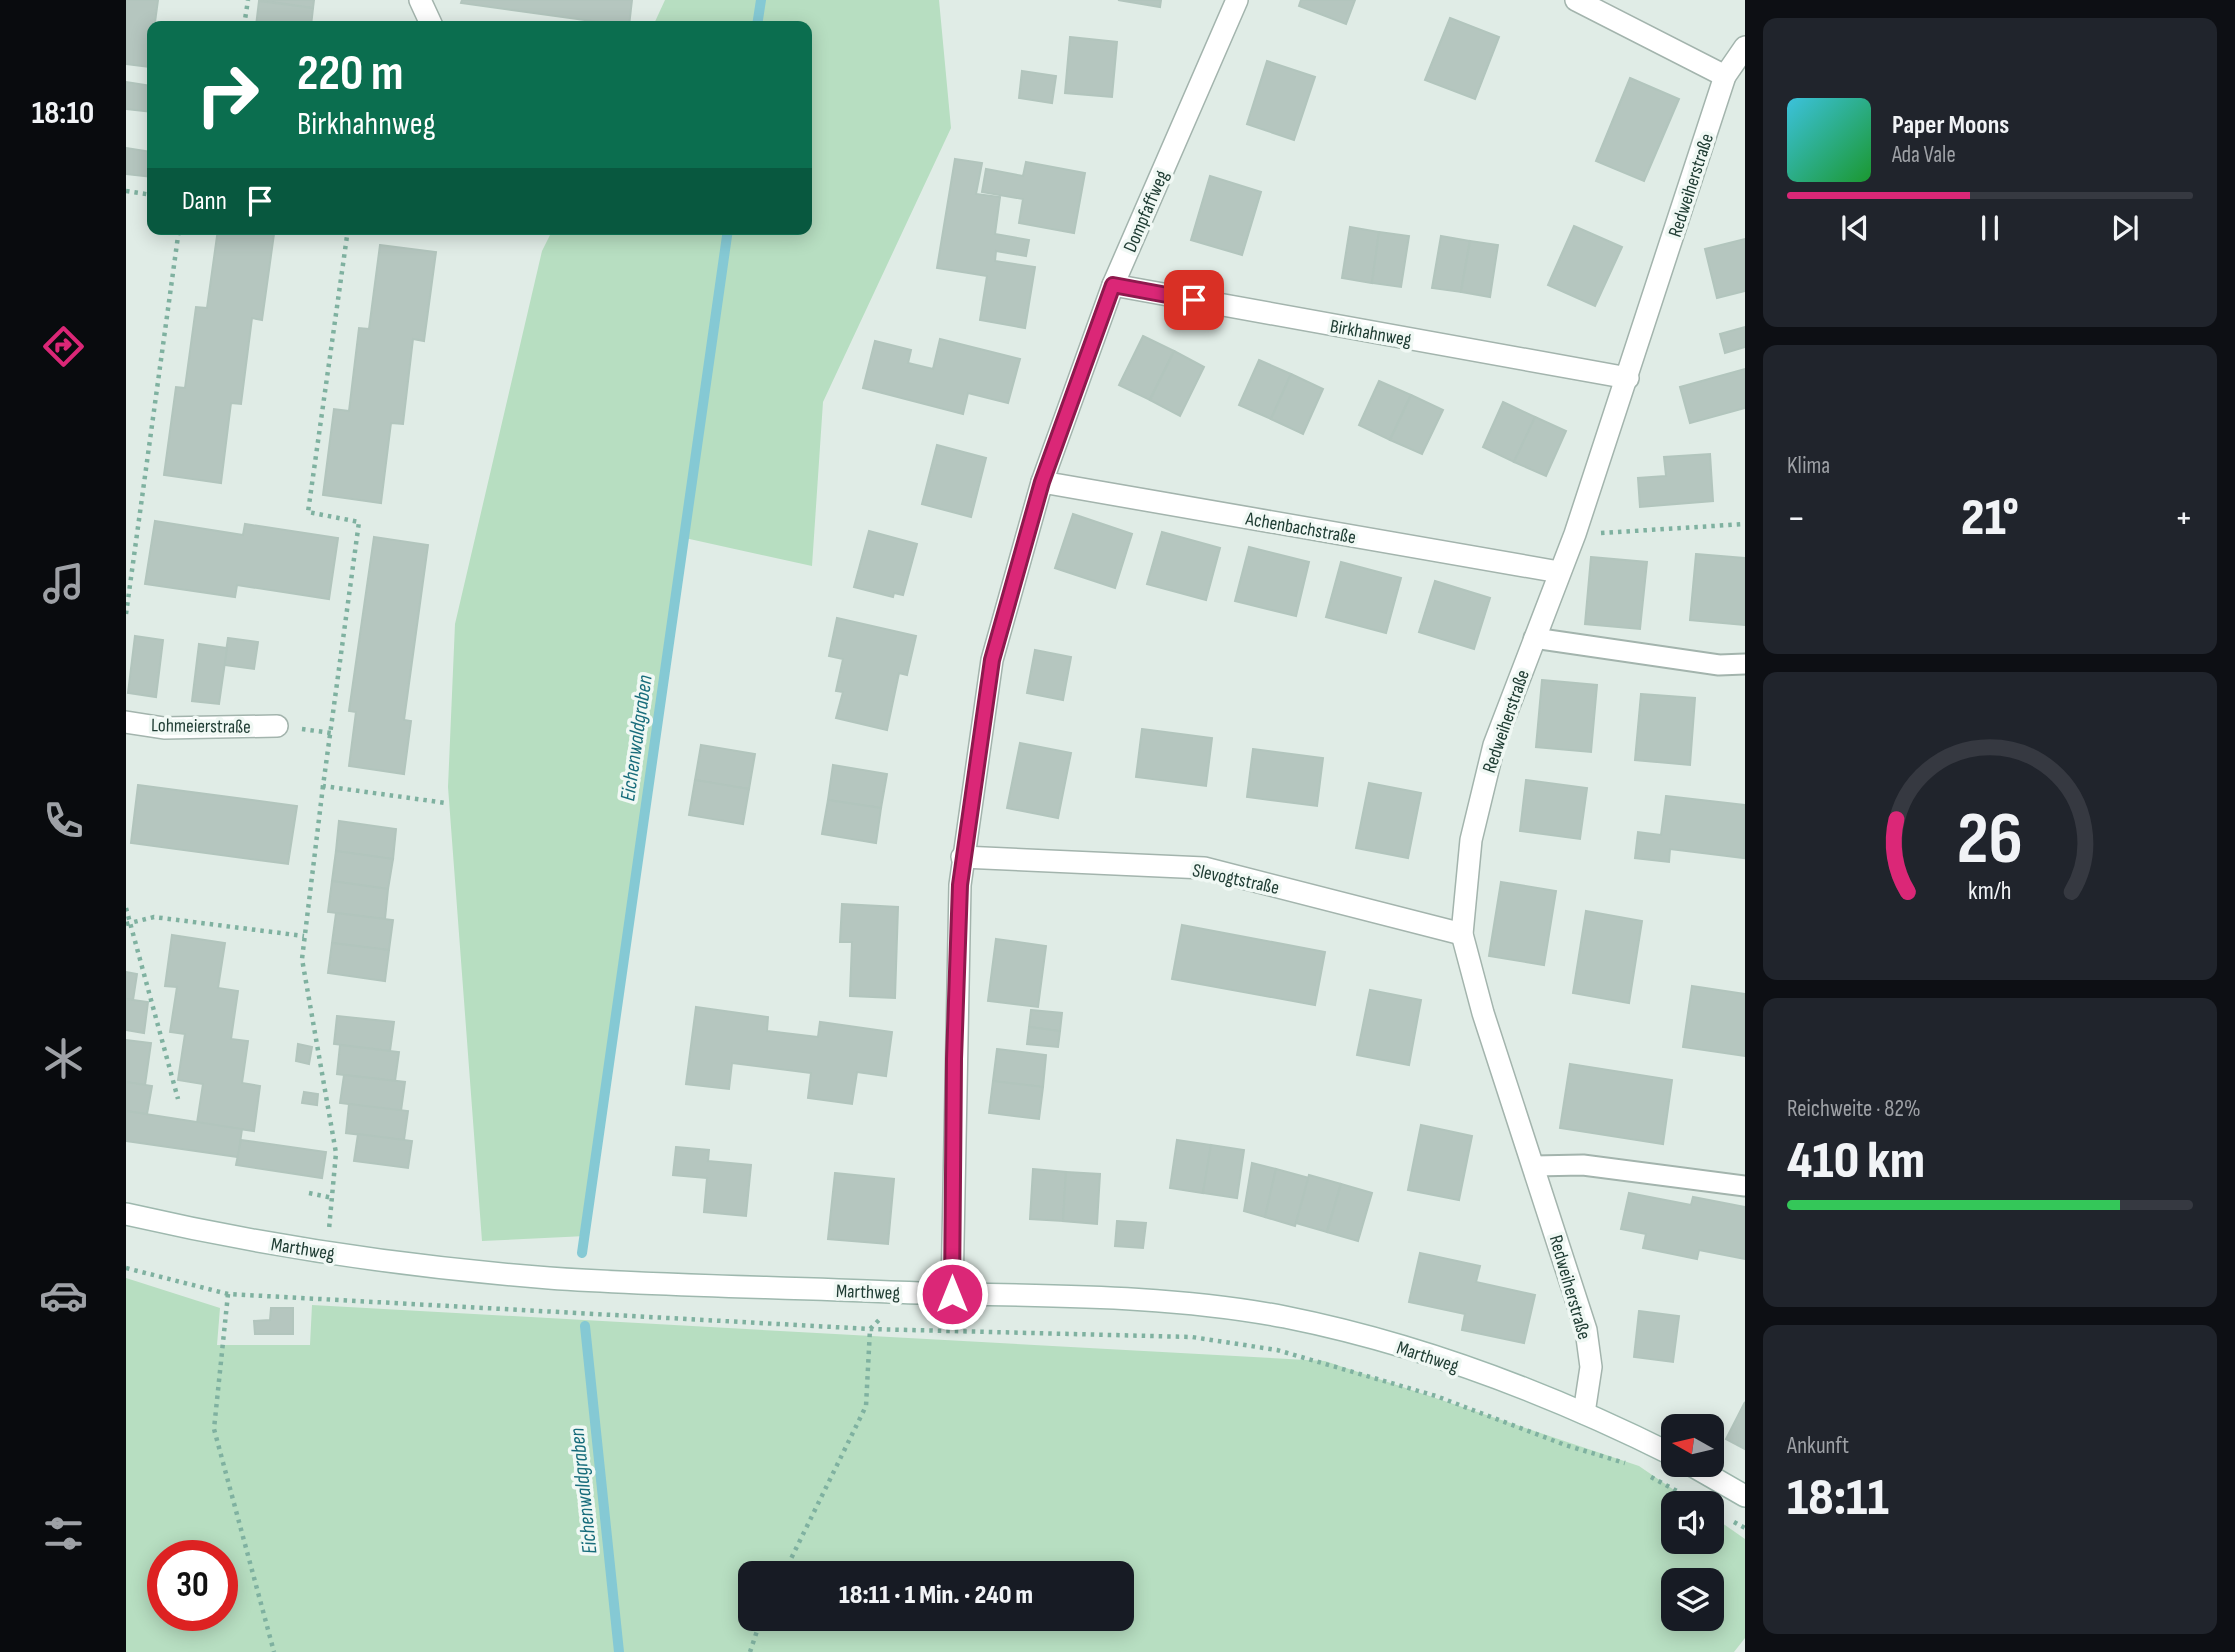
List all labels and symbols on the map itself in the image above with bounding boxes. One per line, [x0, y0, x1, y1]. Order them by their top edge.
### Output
street label: Redweiherstraße [1664, 131, 1719, 240]
street label: Dompfaffweg [1119, 167, 1174, 256]
pin [1164, 270, 1224, 330]
street label: Birkhahnweg [1328, 315, 1414, 352]
street label: Achenbachstraße [1243, 507, 1358, 549]
street label: Redweiherstraße [1478, 667, 1535, 776]
water label: Eichenwaldgraben [615, 673, 658, 803]
street label: Lohmeierstraße [151, 714, 251, 739]
street label: Slevogtstraße [1190, 859, 1281, 900]
street label: Marthweg [269, 1233, 337, 1266]
street label: Redweiherstraße [1544, 1233, 1595, 1342]
position arrow [915, 1257, 989, 1331]
street label: Marthweg [836, 1280, 901, 1305]
street label: Marthweg [1394, 1337, 1462, 1378]
north arrow [1661, 1414, 1724, 1477]
water label: Eichenwaldgraben [564, 1426, 603, 1555]
speed limit sign: 30 [147, 1540, 238, 1631]

